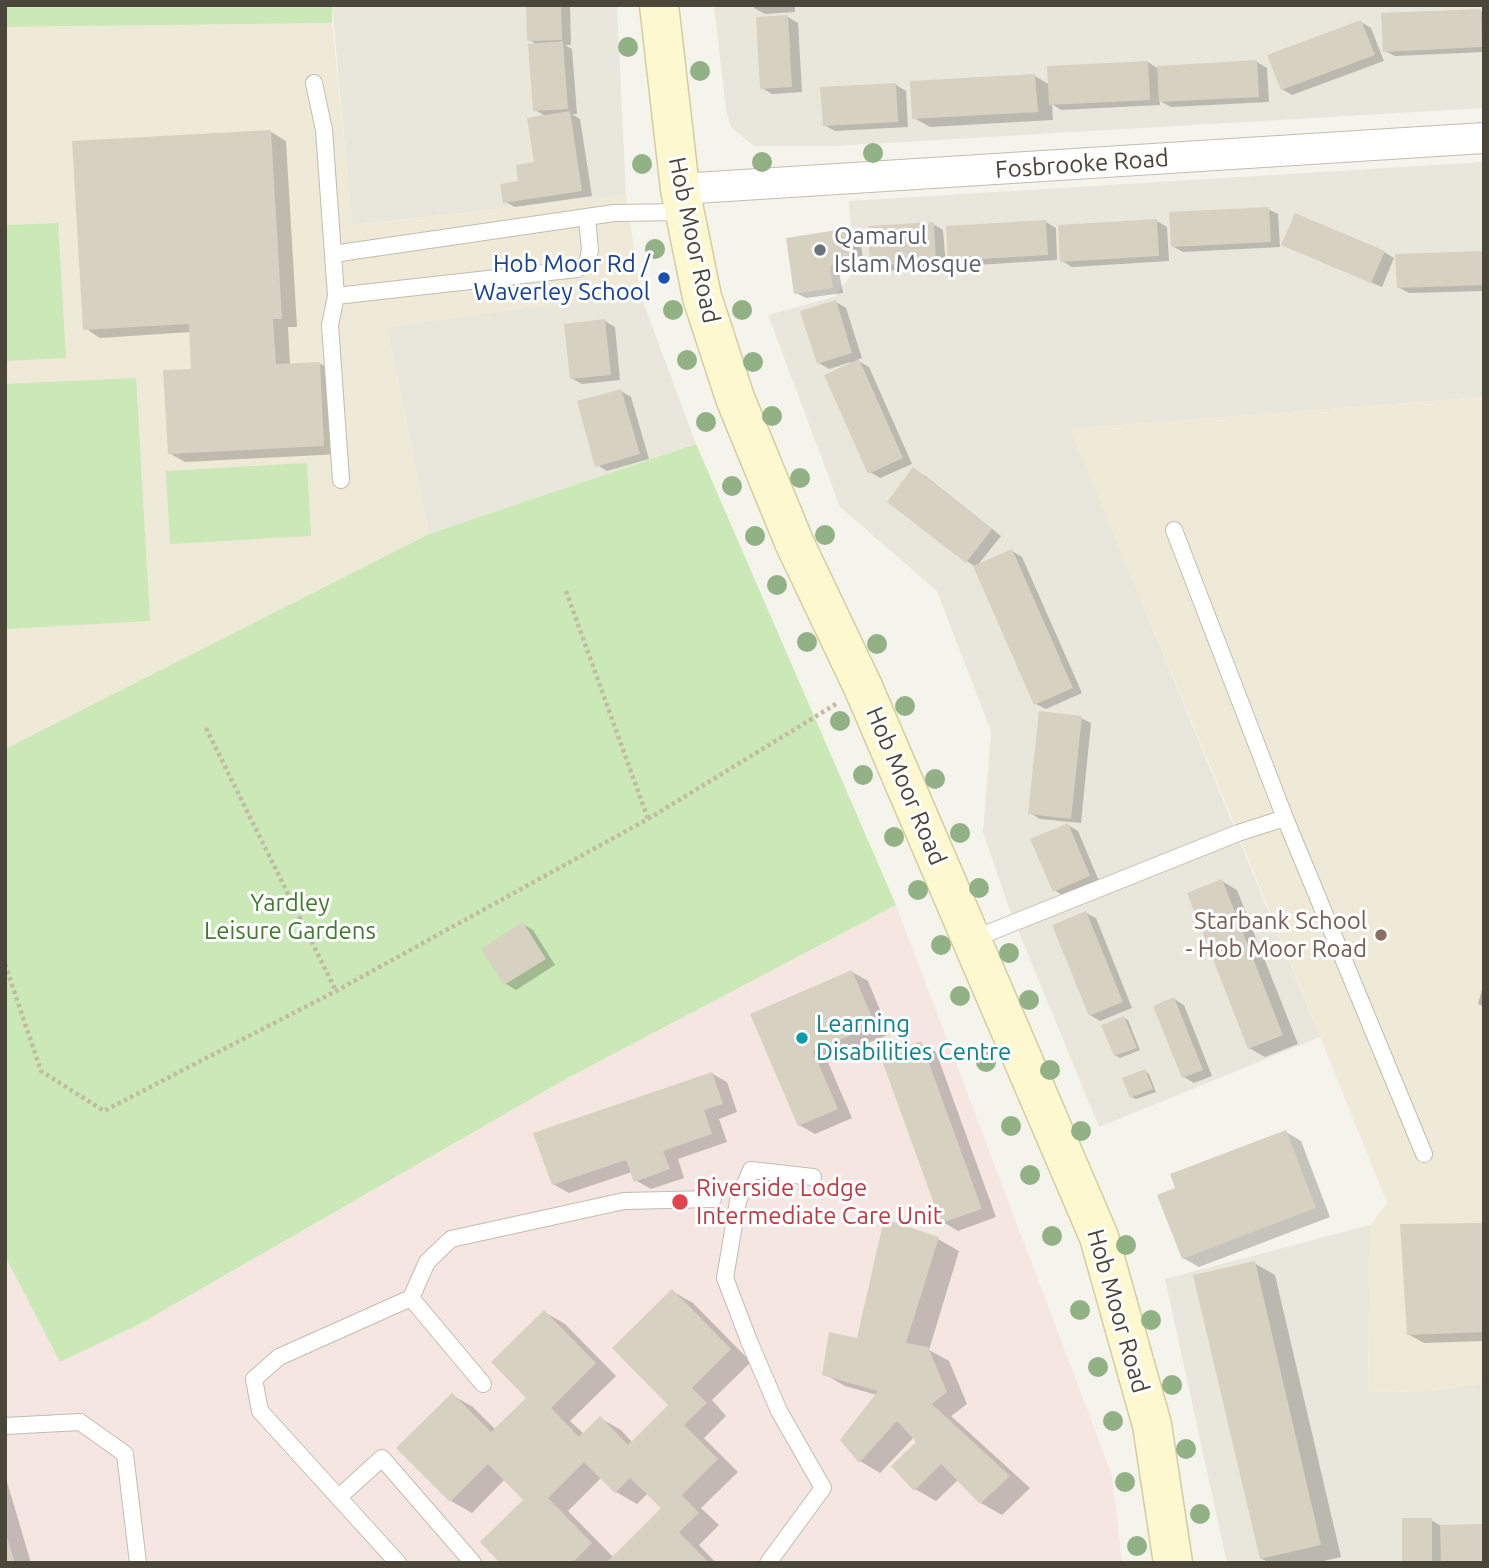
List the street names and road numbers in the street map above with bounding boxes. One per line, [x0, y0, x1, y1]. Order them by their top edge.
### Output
street label: Fosbrooke Road [994, 144, 1170, 184]
street label: Hob Moor Road [662, 154, 726, 326]
street label: Hob Moor Road [860, 703, 952, 869]
street label: Hob Moor Road [1081, 1226, 1155, 1396]

